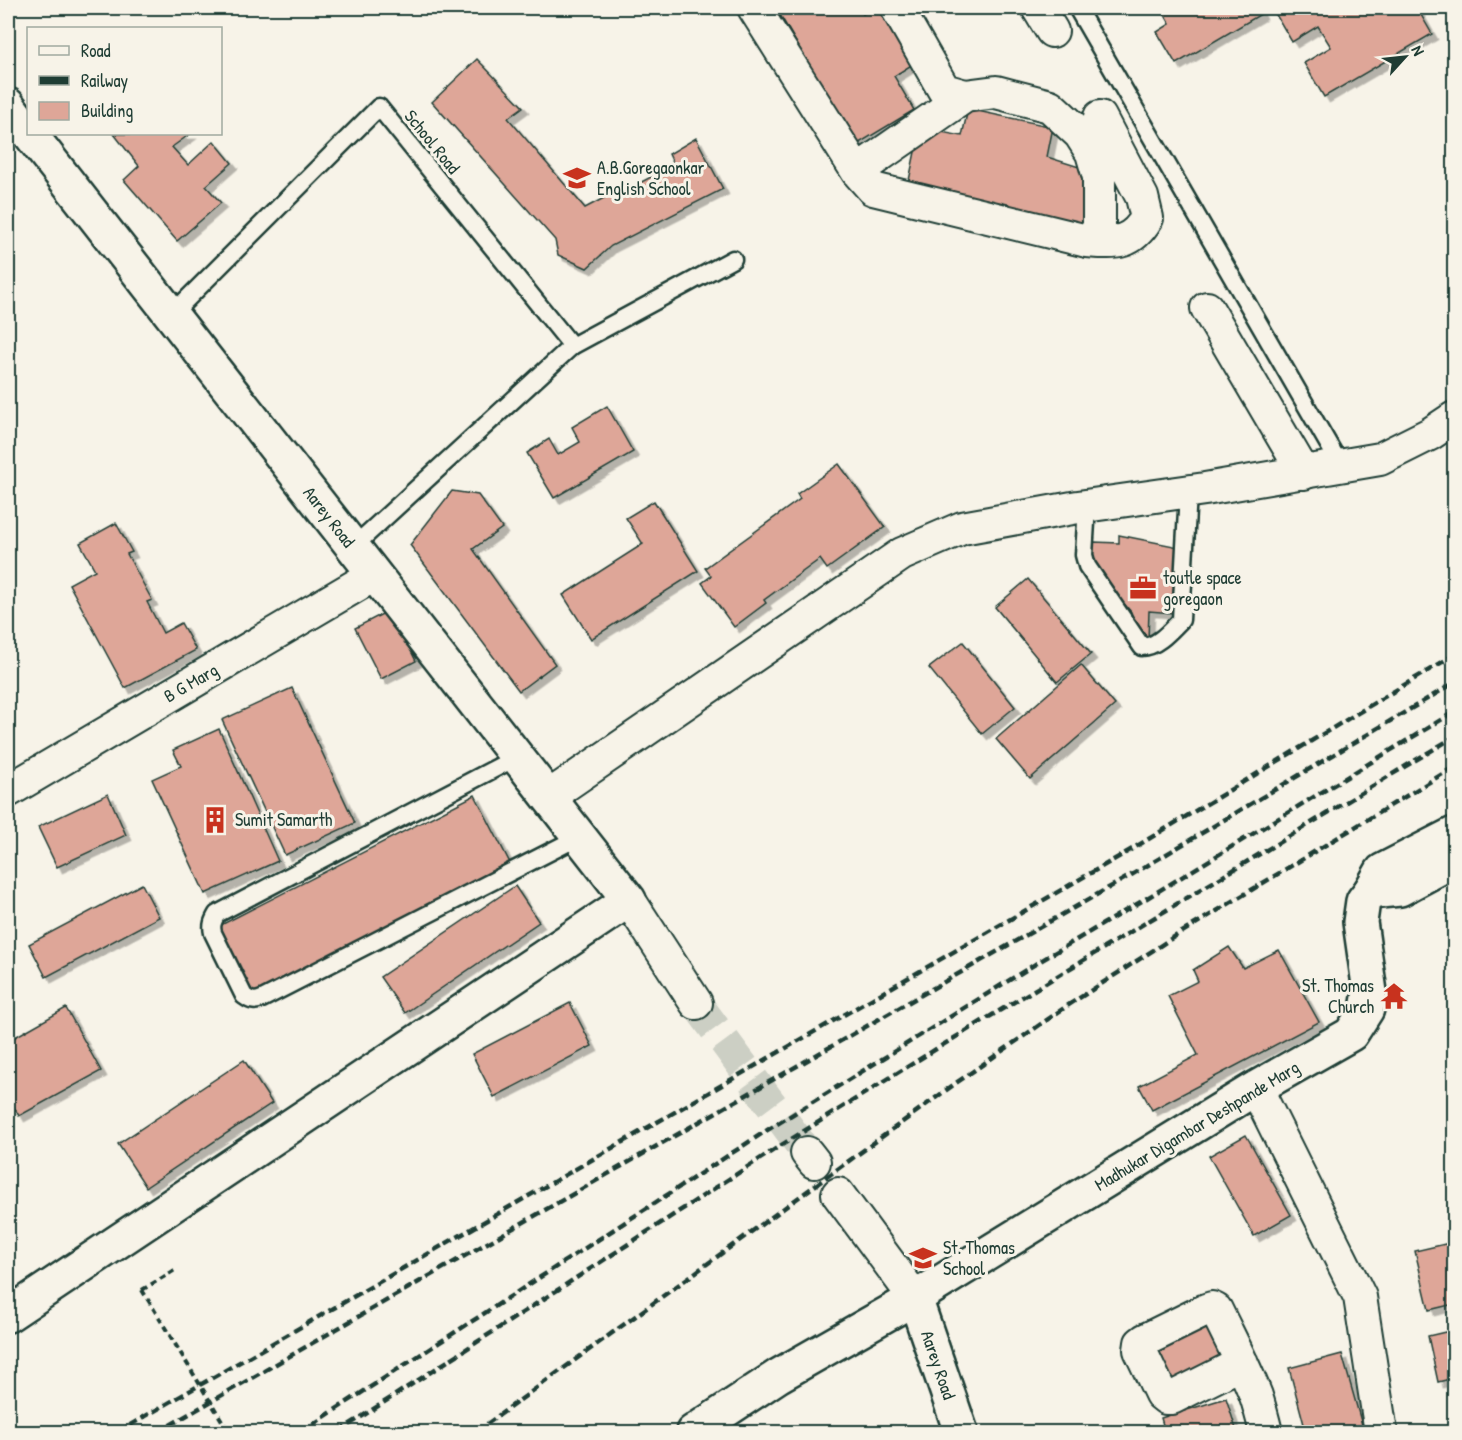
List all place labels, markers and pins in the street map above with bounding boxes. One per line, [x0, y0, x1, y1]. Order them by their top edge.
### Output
place label: A.B.Goregaonkar English School [597, 155, 705, 201]
school or university icon: A.B.Goregaonkar English School [562, 163, 592, 193]
place label: toutle space goregaon [1163, 565, 1242, 611]
office icon: toutle space goregaon [1128, 573, 1158, 603]
building icon: Sumit Samarth [200, 805, 230, 835]
place label: Sumit Samarth [235, 807, 333, 832]
place label: St. Thomas Church [1302, 973, 1374, 1019]
temple icon: St. Thomas Church [1379, 981, 1409, 1011]
place label: St. Thomas School [943, 1235, 1015, 1281]
school or university icon: St. Thomas School [908, 1243, 938, 1273]

